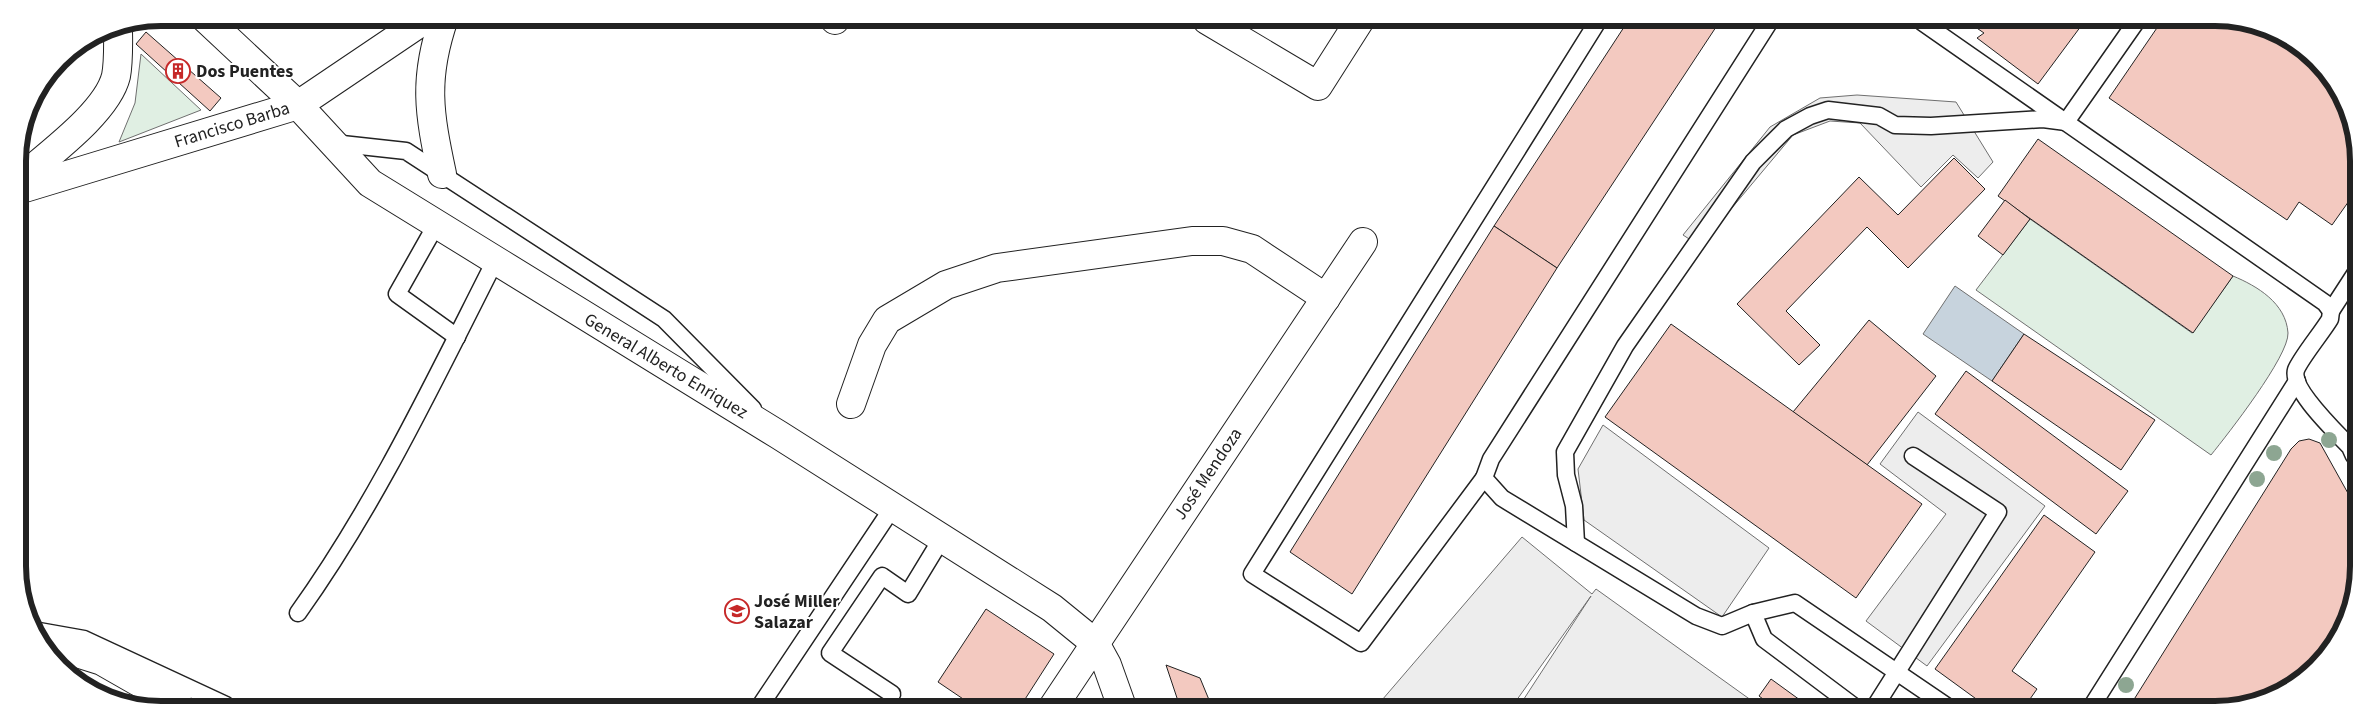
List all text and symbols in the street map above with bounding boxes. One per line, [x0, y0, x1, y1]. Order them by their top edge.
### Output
building icon: Dos Puentes [165, 58, 191, 84]
place label: Dos Puentes [196, 59, 293, 84]
street label: Francisco Barba [171, 96, 293, 154]
street label: General Alberto Enriquez [579, 307, 753, 425]
street label: José Mendoza [1168, 423, 1248, 525]
place label: José Miller Salazar [754, 589, 840, 635]
school or university icon: José Miller Salazar [724, 598, 750, 624]

